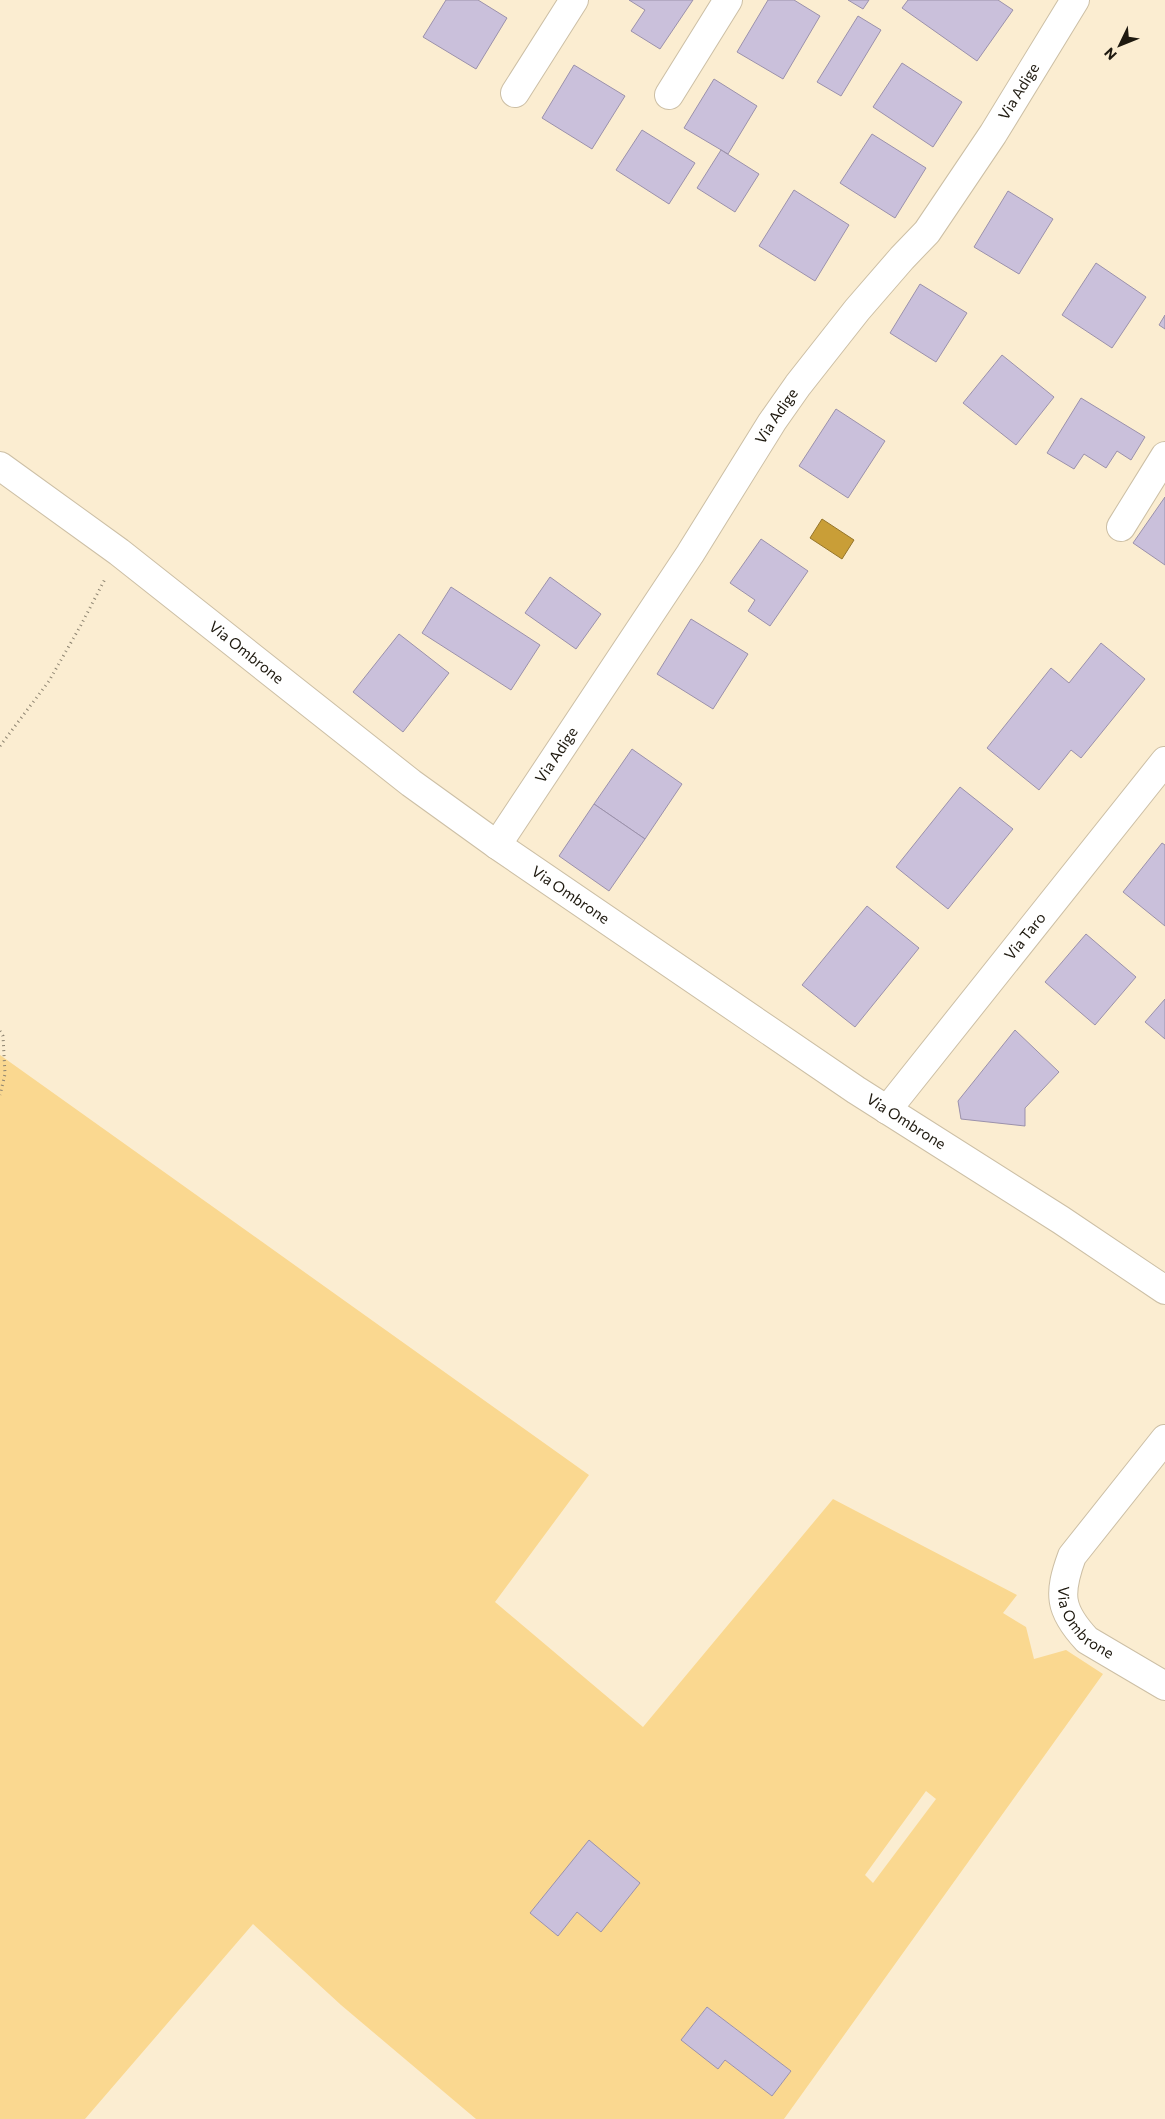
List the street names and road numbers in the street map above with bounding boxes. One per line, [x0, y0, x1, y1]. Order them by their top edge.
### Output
street label: Via Adige [994, 59, 1042, 123]
street label: Via Adige [751, 384, 801, 447]
street label: Via Ombrone [206, 617, 288, 687]
street label: Via Adige [531, 723, 581, 786]
street label: Via Ombrone [529, 861, 613, 927]
street label: Via Taro [1000, 908, 1049, 963]
street label: Via Ombrone [864, 1089, 950, 1153]
street label: Via Ombrone [1055, 1586, 1118, 1662]

